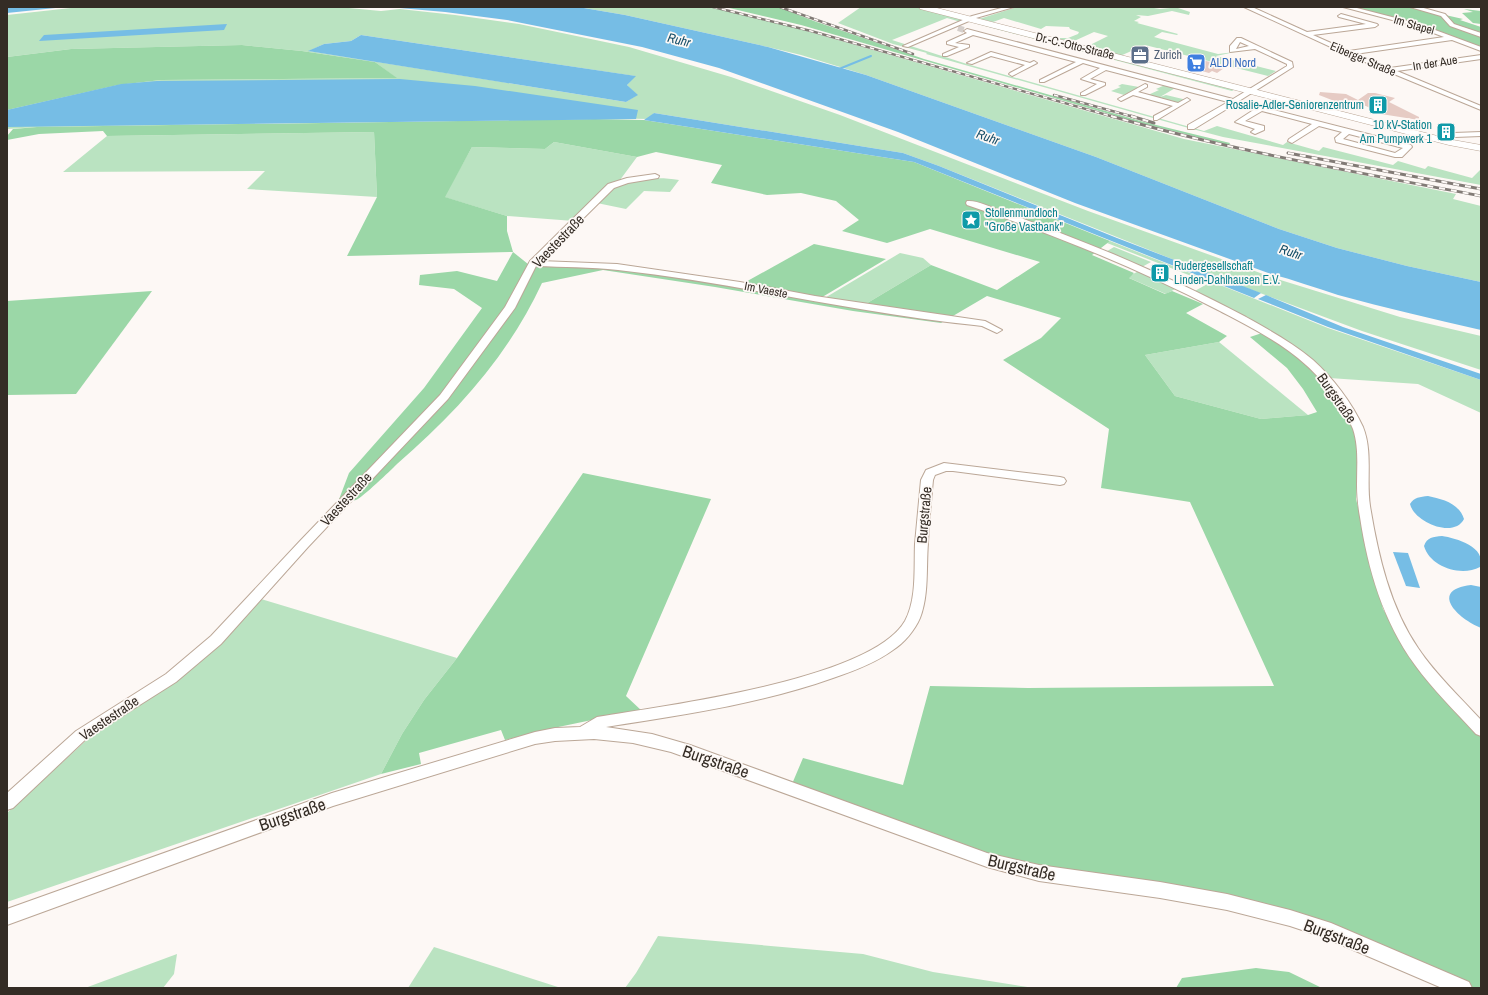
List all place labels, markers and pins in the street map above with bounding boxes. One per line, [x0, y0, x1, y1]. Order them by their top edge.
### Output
office icon: Zurich [1129, 44, 1151, 66]
place label: Zurich [1154, 47, 1182, 63]
supermarket icon: ALDI Nord [1185, 52, 1207, 74]
place label: ALDI Nord [1209, 55, 1256, 71]
building icon: Rosalie-Adler-Seniorenzentrum [1367, 94, 1389, 116]
place label: Rosalie-Adler-Seniorenzentrum [1226, 97, 1364, 113]
place label: 10 kV-Station Am Pumpwerk 1 [1359, 117, 1433, 147]
building icon: 10 kV-Station Am Pumpwerk 1 [1435, 121, 1457, 143]
place label: Stollenmundloch "Große Vastbank" [985, 205, 1063, 235]
place icon: Stollenmundloch "Große Vastbank" [960, 209, 982, 231]
place label: Rudergesellschaft Linden-Dahlhausen E.V. [1174, 258, 1280, 288]
building icon: Rudergesellschaft Linden-Dahlhausen E.V. [1149, 262, 1171, 284]

